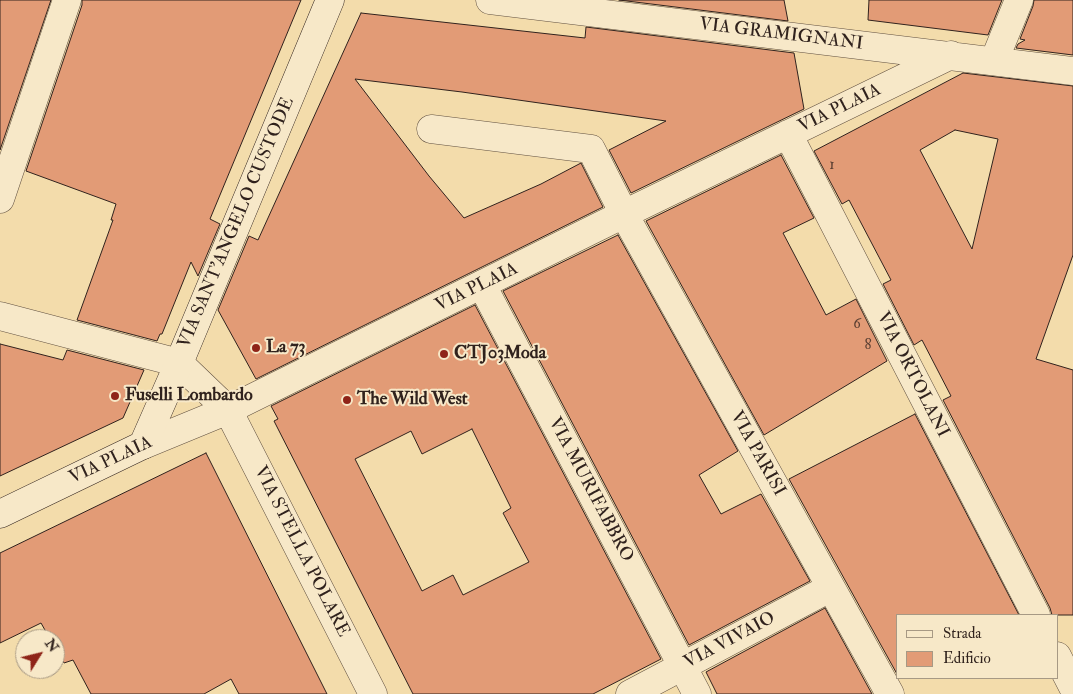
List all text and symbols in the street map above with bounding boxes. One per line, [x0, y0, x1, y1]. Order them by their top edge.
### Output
street label: VIA GRAMIGNANI [698, 14, 864, 56]
street label: VIA PLAIA [795, 80, 885, 138]
street label: VIA SANT'ANGELO CUSTODE [174, 94, 300, 352]
house number: 1 [829, 157, 835, 175]
street label: VIA PLAIA [432, 259, 522, 317]
street label: VIA ORTOLANI [871, 309, 953, 441]
house number: 6 [853, 316, 861, 334]
place label: La 73 [266, 337, 305, 359]
house number: 8 [864, 337, 872, 355]
marker: La 73 [250, 342, 262, 354]
place label: CTJ03Moda [454, 343, 546, 365]
marker: CTJ03Moda [438, 348, 450, 360]
place label: Fuselli Lombardo [125, 385, 253, 407]
place label: The Wild West [357, 389, 468, 411]
marker: Fuselli Lombardo [109, 390, 121, 402]
marker: The Wild West [341, 394, 353, 406]
street label: VIA PARISI [725, 408, 789, 500]
street label: VIA MURIFABBRO [543, 414, 637, 566]
street label: VIA PLAIA [66, 432, 156, 490]
street label: VIA STELLA POLARE [249, 463, 353, 641]
street label: VIA VIVAIO [681, 608, 779, 674]
legend [896, 614, 1058, 679]
text: Strada [943, 624, 982, 643]
north arrow [15, 629, 65, 679]
text: N [41, 635, 62, 656]
text: Edificio [943, 649, 991, 668]

